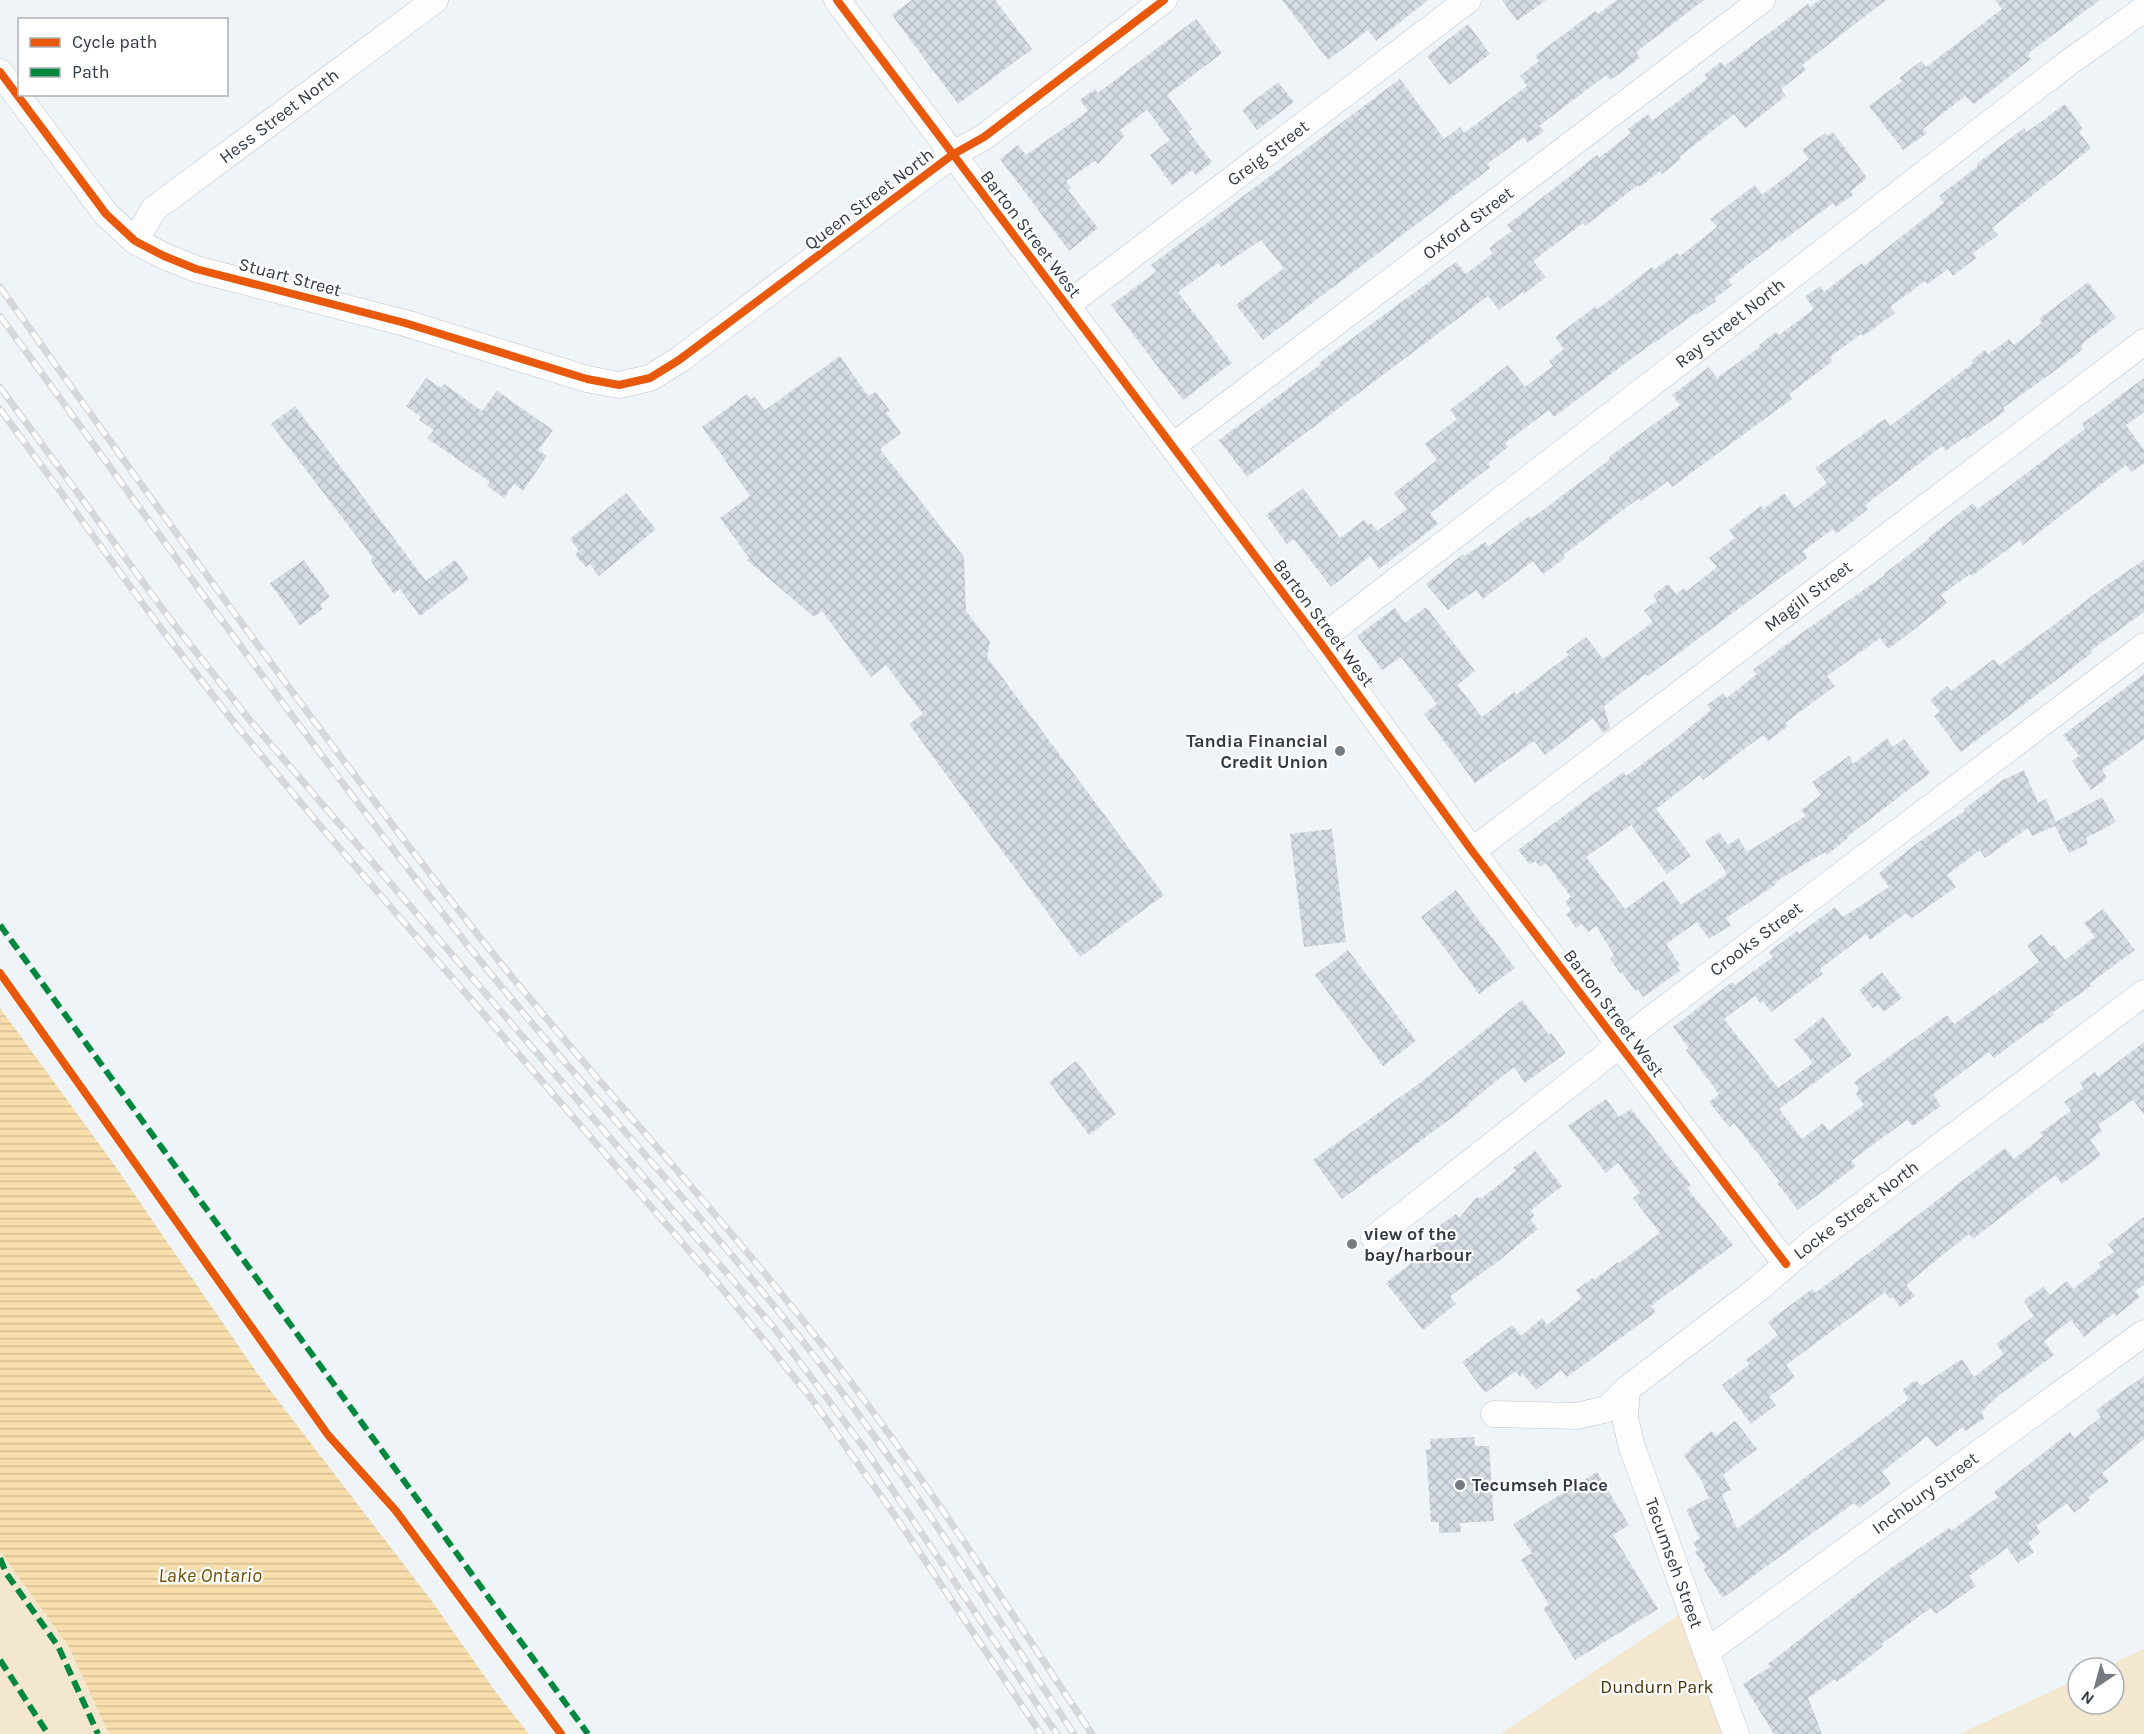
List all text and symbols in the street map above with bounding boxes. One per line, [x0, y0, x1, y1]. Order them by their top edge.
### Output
legend [18, 18, 228, 96]
text: Cycle path [72, 31, 157, 53]
text: Path [72, 61, 110, 83]
street label: Hess Street North [215, 64, 343, 168]
street label: Greig Street [1223, 115, 1313, 191]
street label: Queen Street North [800, 143, 938, 255]
street label: Barton Street West [976, 166, 1086, 302]
street label: Oxford Street [1418, 182, 1518, 264]
street label: Stuart Street [236, 253, 344, 301]
street label: Ray Street North [1671, 273, 1789, 373]
street label: Barton Street West [1269, 555, 1379, 691]
street label: Magill Street [1760, 556, 1857, 636]
place label: Tandia Financial Credit Union [1186, 730, 1328, 773]
marker: Tandia Financial Credit Union [1333, 744, 1347, 758]
street label: Crooks Street [1705, 897, 1807, 981]
street label: Barton Street West [1559, 945, 1669, 1081]
street label: Locke Street North [1789, 1156, 1923, 1264]
place label: view of the bay/harbour [1364, 1223, 1472, 1266]
marker: view of the bay/harbour [1345, 1237, 1359, 1251]
street label: Inchbury Street [1867, 1447, 1983, 1539]
place label: Tecumseh Place [1472, 1474, 1608, 1496]
marker: Tecumseh Place [1453, 1478, 1467, 1492]
street label: Tecumseh Street [1640, 1495, 1708, 1631]
water label: Lake Ontario [158, 1564, 262, 1587]
north arrow [2066, 1656, 2126, 1716]
park label: Dundurn Park [1600, 1676, 1714, 1698]
text: N [2077, 1687, 2098, 1709]

